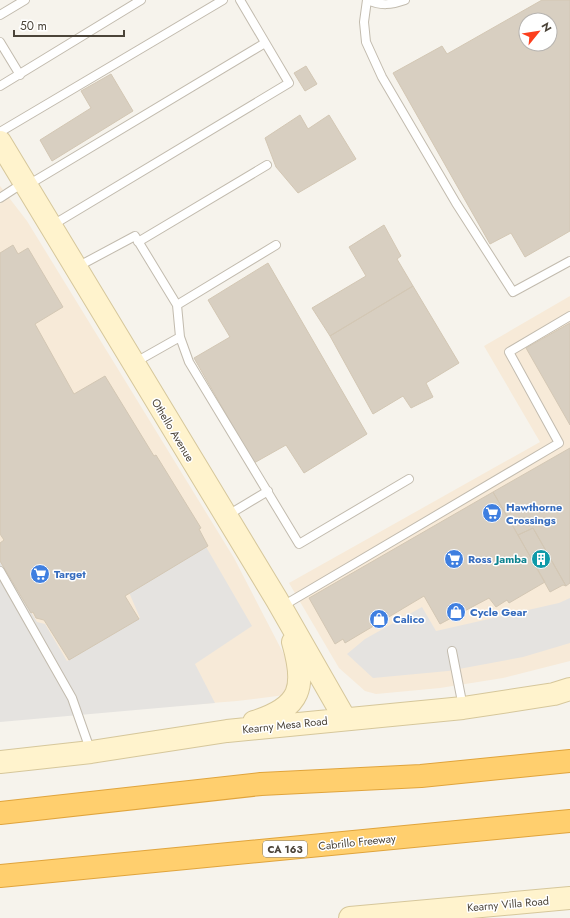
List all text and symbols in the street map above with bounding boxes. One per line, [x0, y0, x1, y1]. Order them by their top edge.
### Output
scale bar [14, 12, 124, 38]
north arrow [518, 12, 558, 52]
text: 50 m [20, 17, 47, 35]
text: N [538, 19, 556, 35]
street label: Othello Avenue [148, 395, 198, 465]
place label: Hawthorne Crossings [506, 499, 562, 528]
supermarket icon: Hawthorne Crossings [481, 502, 503, 524]
supermarket icon: Ross [443, 548, 465, 570]
building icon: Jamba [530, 548, 552, 570]
place label: Ross [468, 551, 492, 567]
place label: Jamba [494, 551, 527, 567]
supermarket icon: Target [29, 563, 51, 585]
place label: Target [54, 566, 86, 582]
shop icon: Cycle Gear [445, 601, 467, 623]
place label: Cycle Gear [470, 604, 527, 620]
shop icon: Calico [368, 608, 390, 630]
place label: Calico [393, 611, 425, 627]
street label: Kearny Mesa Road [241, 713, 329, 737]
street label: Cabrillo Freeway [318, 830, 397, 854]
road number: CA 163 [263, 841, 307, 857]
street label: Kearny Villa Road [466, 892, 550, 916]

